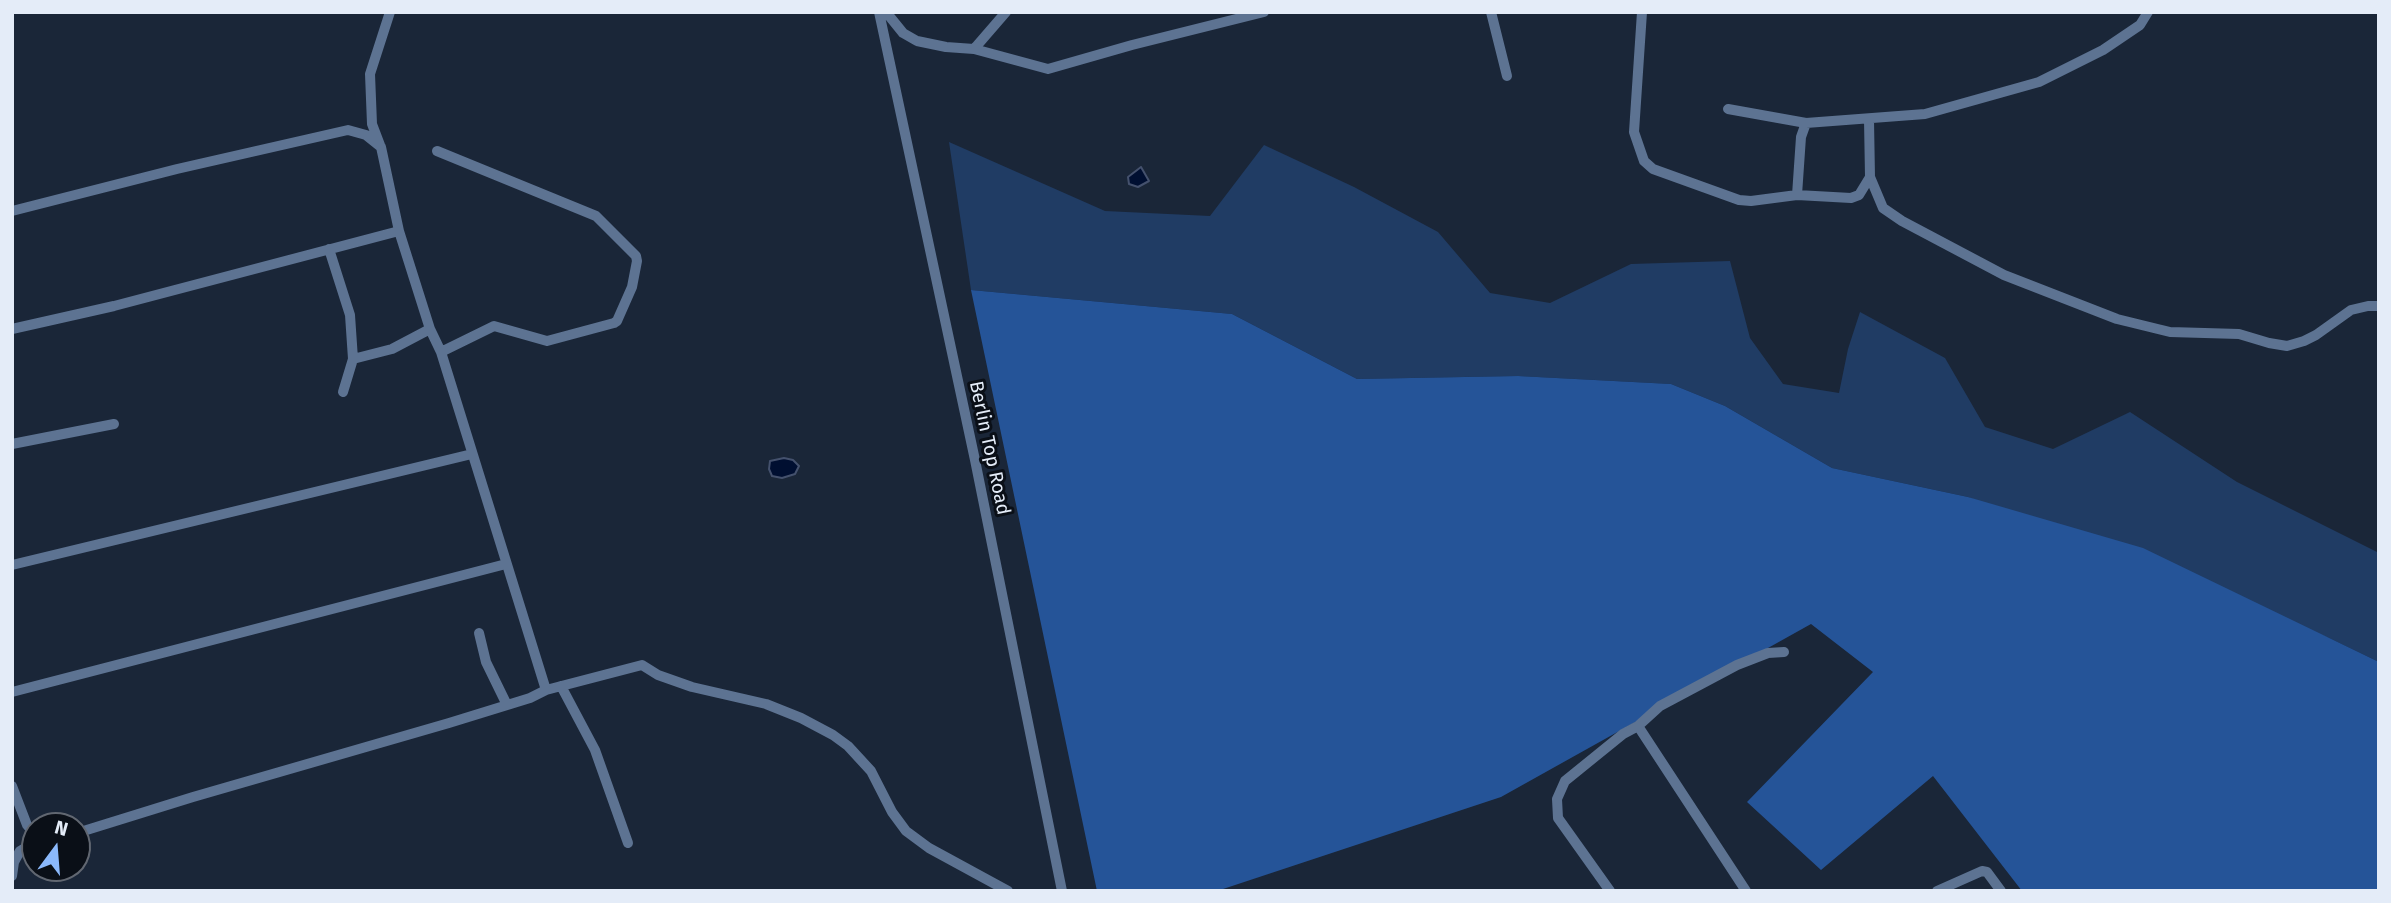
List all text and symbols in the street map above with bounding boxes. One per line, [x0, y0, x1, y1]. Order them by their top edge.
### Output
street label: Berlin Top Road [964, 379, 1014, 517]
north arrow [21, 812, 91, 882]
text: N [52, 815, 71, 841]

